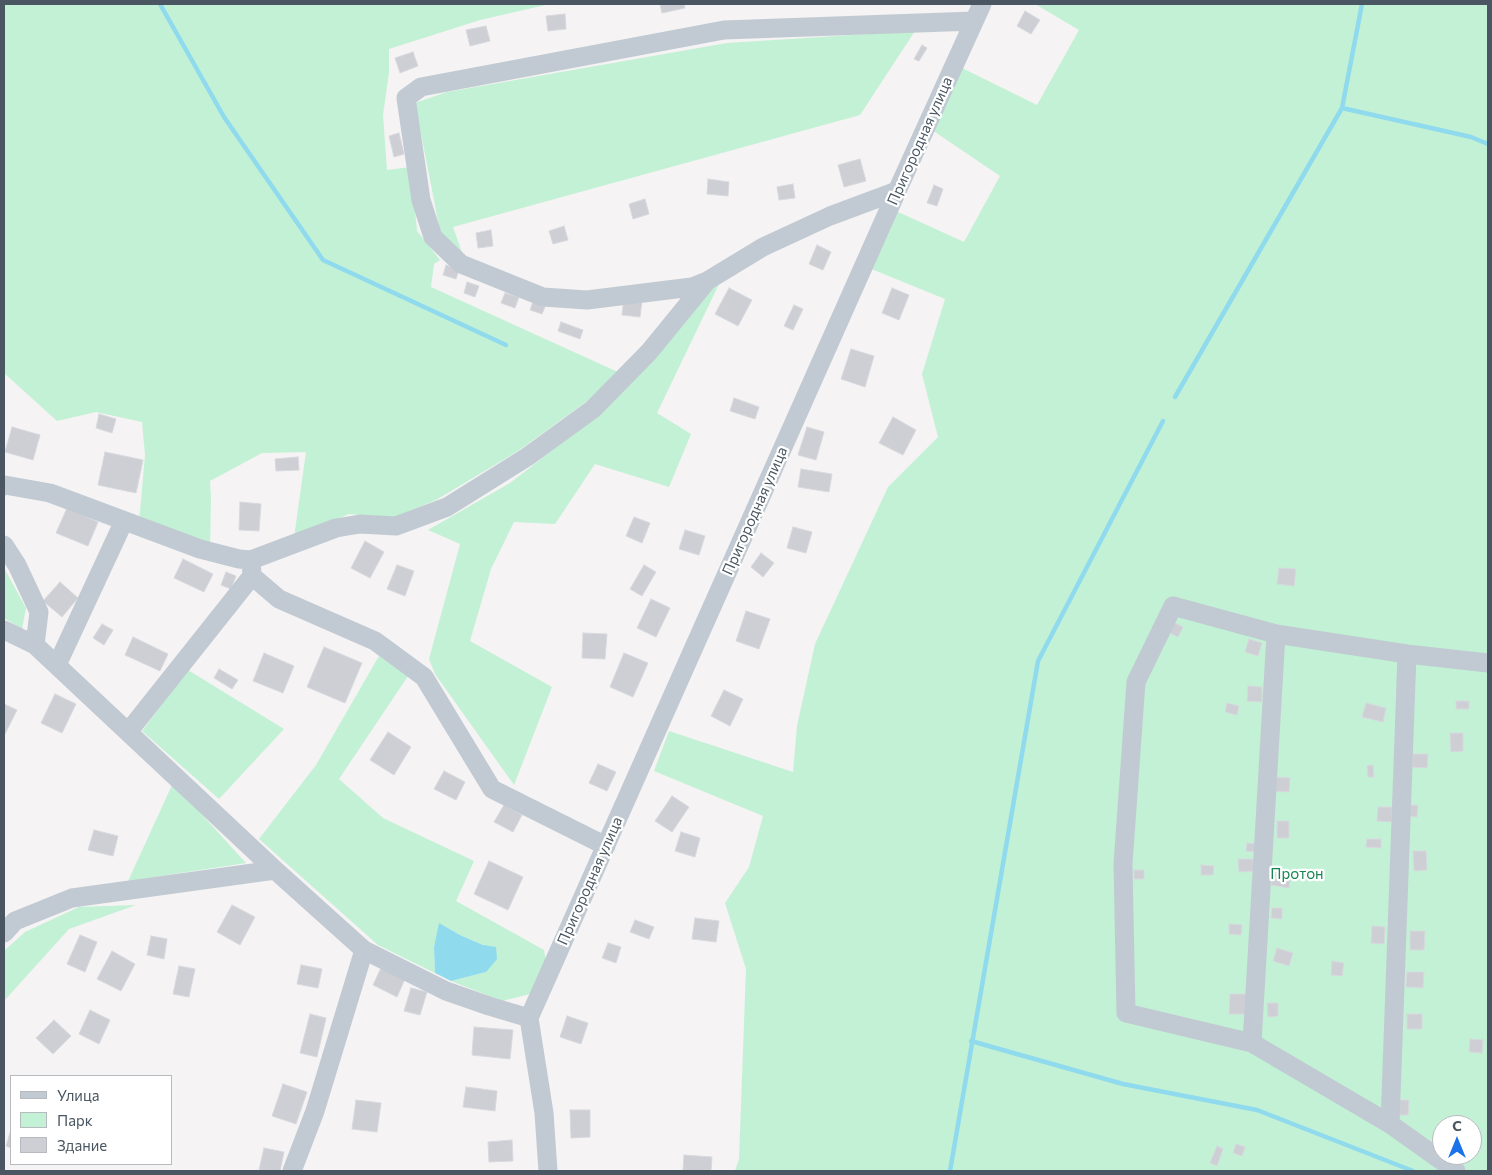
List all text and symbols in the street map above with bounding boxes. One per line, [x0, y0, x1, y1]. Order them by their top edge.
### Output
street label: Пригородная улица [884, 74, 956, 208]
street label: Пригородная улица [719, 444, 791, 578]
street label: Пригородная улица [554, 814, 626, 948]
park label: Протон [1270, 865, 1324, 883]
legend [10, 1075, 172, 1165]
text: Улица [57, 1086, 99, 1104]
text: Парк [57, 1111, 93, 1129]
north arrow [1432, 1115, 1482, 1165]
text: С [1452, 1117, 1462, 1134]
text: Здание [57, 1136, 107, 1154]

